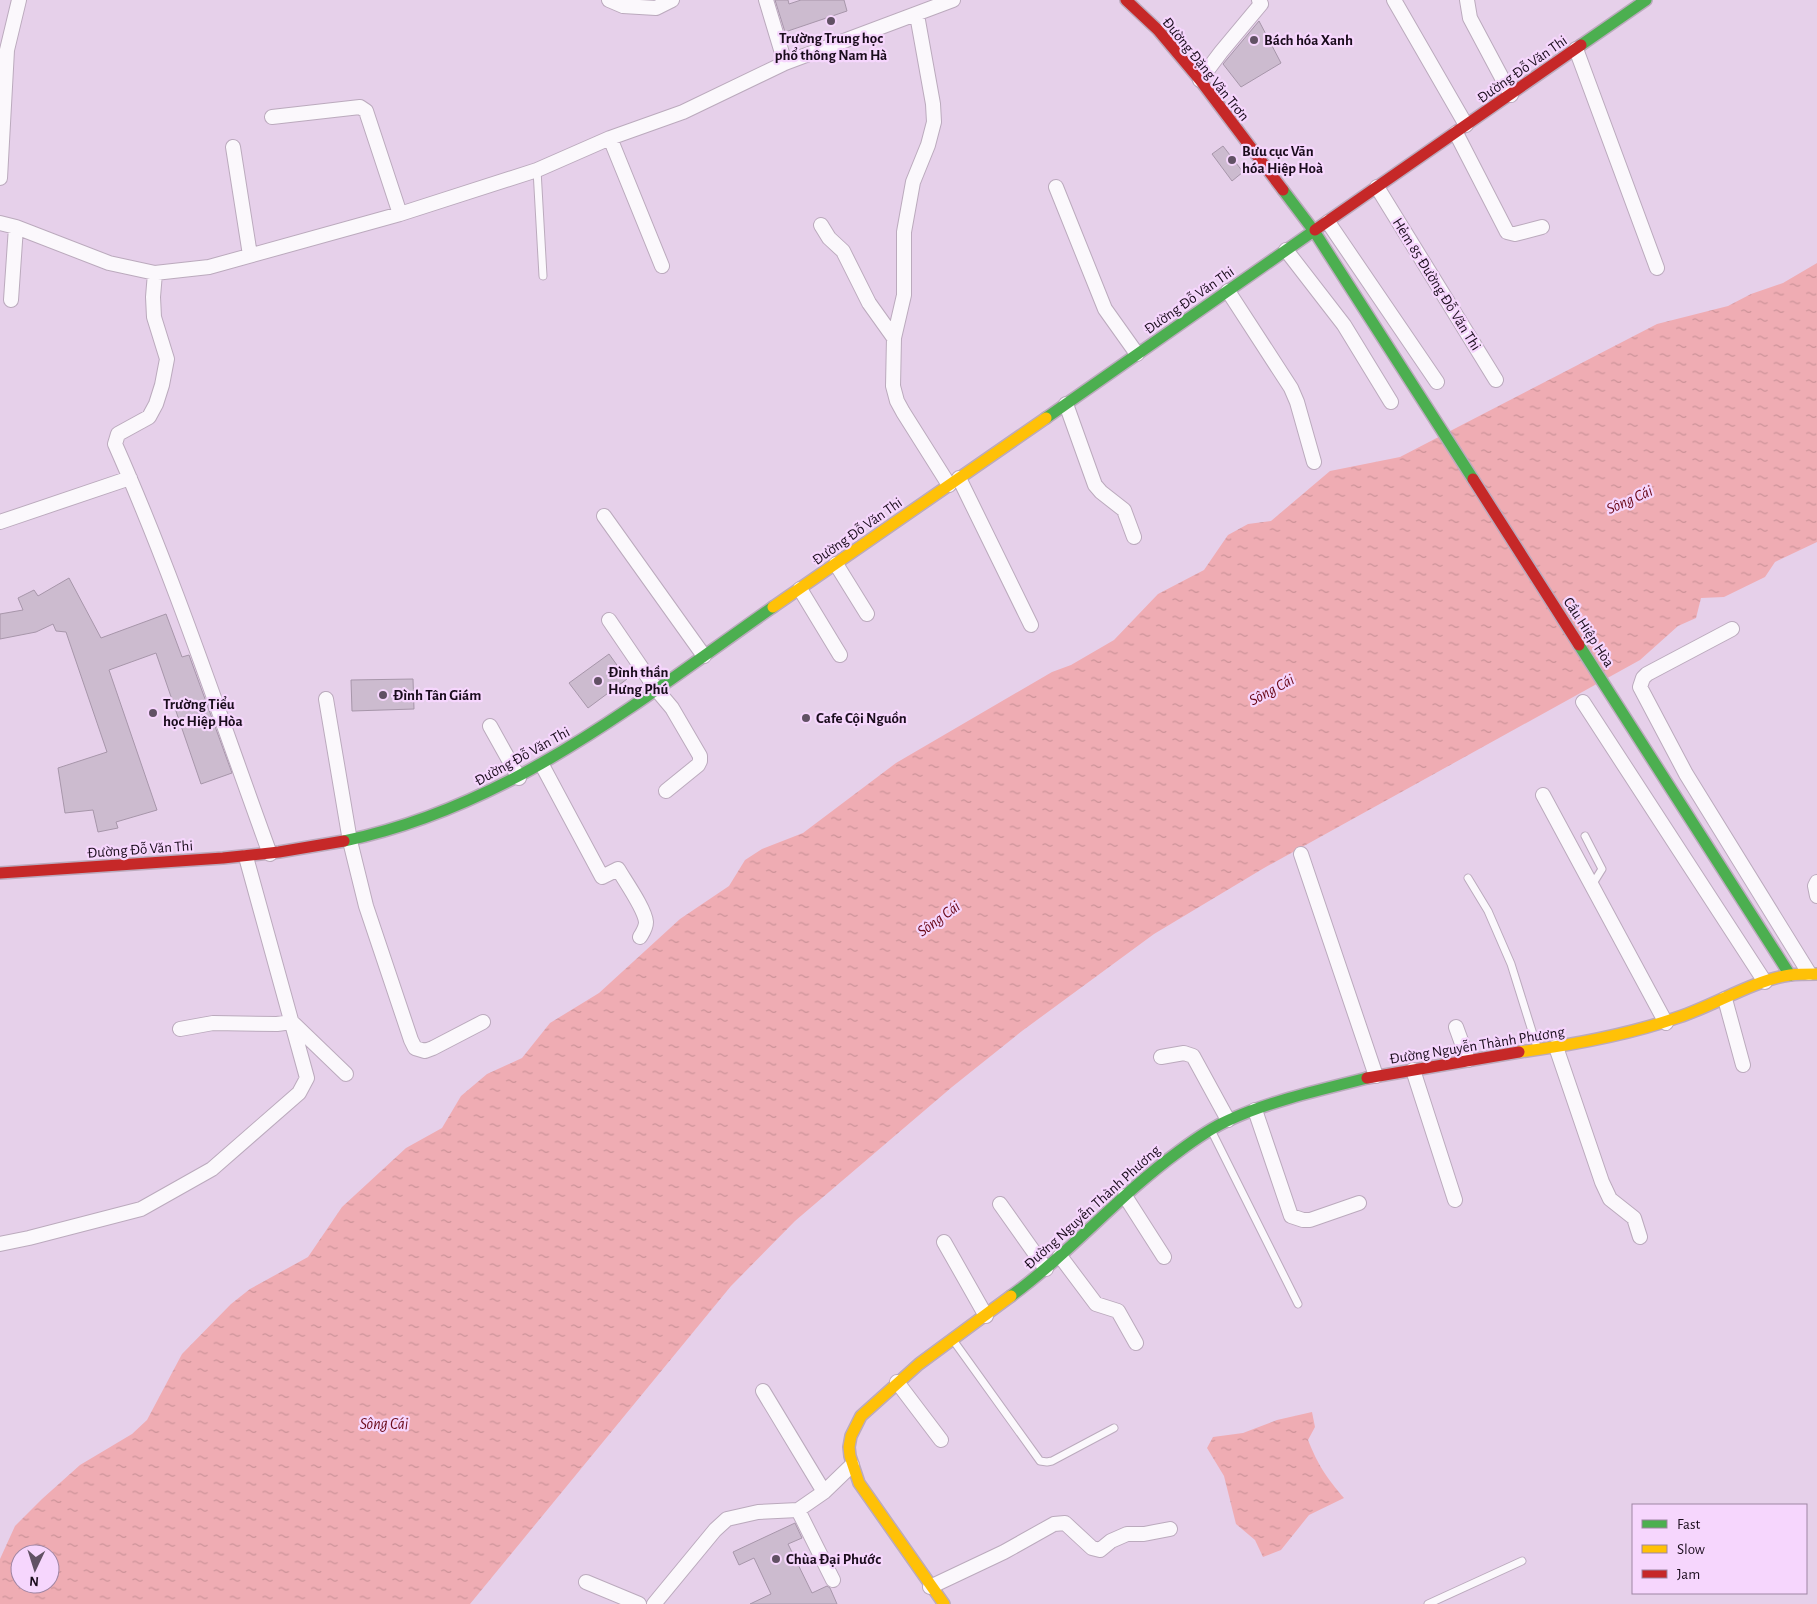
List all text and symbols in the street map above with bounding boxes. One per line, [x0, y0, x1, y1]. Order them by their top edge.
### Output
marker: Trường Trung học phổ thông Nam Hà [825, 15, 837, 27]
street label: Đường Đặng Văn Trơn [1159, 15, 1252, 124]
place label: Trường Trung học phổ thông Nam Hà [775, 31, 887, 63]
street label: Đường Đỗ Văn Thi [1474, 32, 1570, 106]
place label: Bách hóa Xanh [1264, 33, 1353, 48]
marker: Bách hóa Xanh [1248, 34, 1260, 46]
place label: Bưu cục Văn hóa Hiệp Hoà [1242, 144, 1323, 176]
marker: Bưu cục Văn hóa Hiệp Hoà [1226, 154, 1238, 166]
street label: Hẻm 85 Đường Đỗ Văn Thi [1390, 215, 1484, 353]
street label: Đường Đỗ Văn Thi [1141, 263, 1237, 337]
water label: Sông Cái [1604, 483, 1655, 517]
street label: Đường Đỗ Văn Thi [809, 494, 905, 568]
street label: Cầu Hiệp Hòa [1560, 595, 1617, 670]
place label: Đình thần Hưng Phú [608, 665, 669, 697]
water label: Sông Cái [1246, 671, 1297, 708]
marker: Đình thần Hưng Phú [592, 675, 604, 687]
place label: Đình Tân Giám [393, 688, 481, 703]
marker: Đình Tân Giám [377, 689, 389, 701]
place label: Trường Tiểu học Hiệp Hòa [163, 696, 243, 729]
marker: Trường Tiểu học Hiệp Hòa [147, 707, 159, 719]
place label: Cafe Cội Nguồn [816, 711, 907, 726]
marker: Cafe Cội Nguồn [800, 712, 812, 724]
street label: Đường Đỗ Văn Thi [472, 723, 572, 789]
street label: Đường Đỗ Văn Thi [87, 837, 193, 861]
water label: Sông Cái [914, 898, 963, 940]
street label: Đường Nguyễn Thành Phương [1388, 1023, 1566, 1067]
street label: Đường Nguyễn Thành Phương [1021, 1141, 1164, 1272]
water label: Sông Cái [360, 1416, 409, 1432]
legend [1632, 1504, 1807, 1594]
text: Fast [1677, 1517, 1701, 1532]
text: Slow [1677, 1542, 1705, 1557]
north arrow [10, 1544, 60, 1594]
place label: Chùa Đại Phước [786, 1552, 881, 1567]
marker: Chùa Đại Phước [770, 1553, 782, 1565]
text: Jam [1677, 1567, 1700, 1582]
text: N [29, 1574, 40, 1588]

